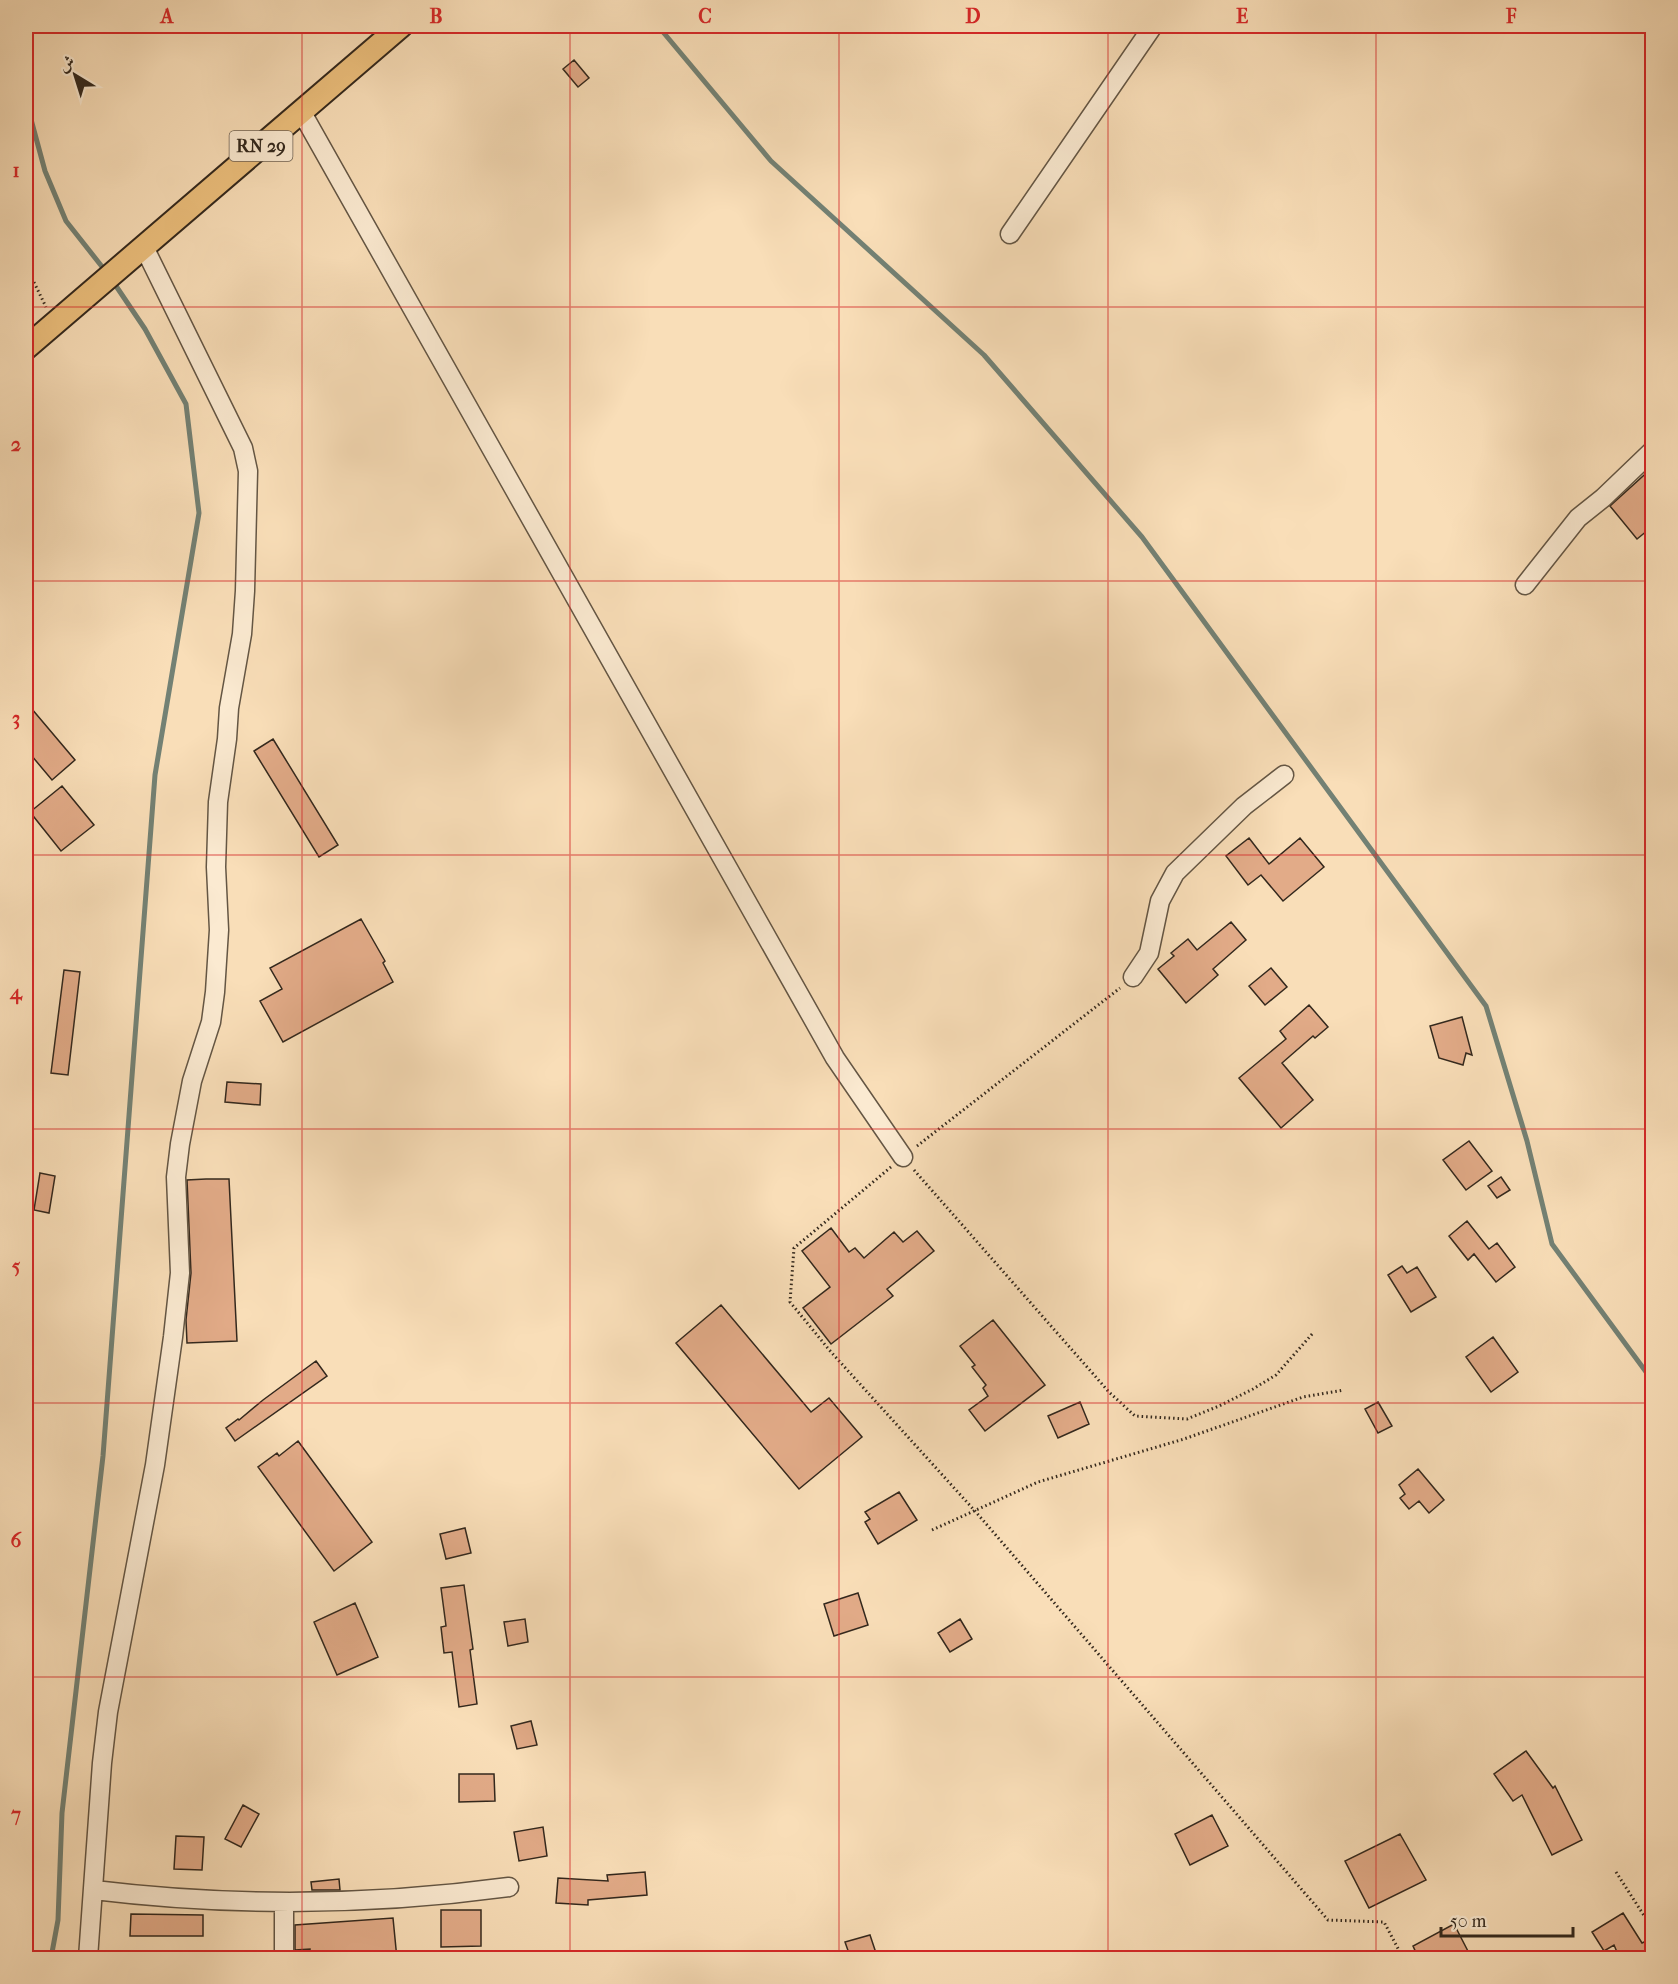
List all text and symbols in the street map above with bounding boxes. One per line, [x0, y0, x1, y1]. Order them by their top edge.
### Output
text: A [159, 5, 175, 28]
text: B [429, 5, 443, 28]
text: C [698, 5, 712, 28]
text: D [965, 5, 981, 28]
text: E [1236, 5, 1248, 28]
text: F [1505, 5, 1517, 28]
north arrow [45, 45, 105, 105]
text: ش [54, 51, 78, 76]
road number: RN 29 [230, 131, 292, 161]
text: 1 [12, 159, 20, 182]
text: 2 [11, 433, 21, 456]
text: 3 [12, 707, 20, 730]
text: 4 [9, 981, 23, 1005]
text: 5 [12, 1255, 21, 1278]
text: 6 [11, 1529, 23, 1552]
text: 7 [10, 1803, 21, 1826]
scale bar [1441, 1900, 1573, 1938]
text: 50 m [1450, 1911, 1487, 1932]

